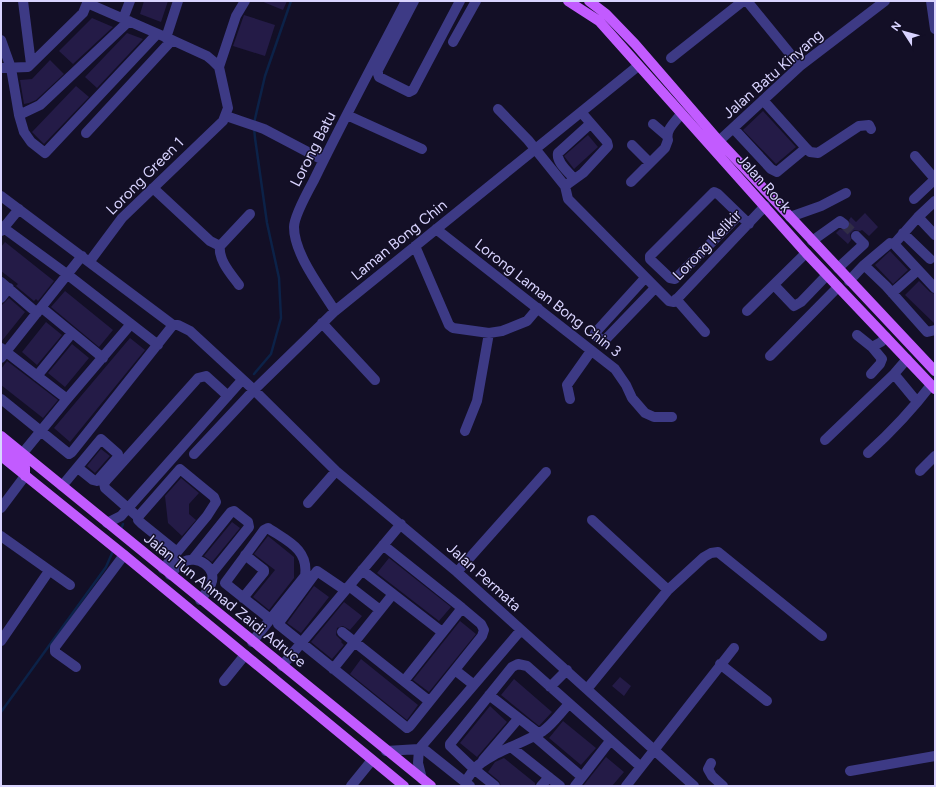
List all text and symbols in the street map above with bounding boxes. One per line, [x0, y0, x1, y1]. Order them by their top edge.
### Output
north arrow [884, 12, 924, 52]
text: N [889, 19, 904, 34]
street label: Jalan Batu Kinyang [719, 26, 827, 122]
street label: Lorong Batu [286, 108, 340, 190]
street label: Lorong Green 1 [102, 133, 188, 219]
street label: Jalan Rock [733, 150, 795, 216]
street label: Laman Bong Chin [348, 196, 450, 284]
street label: Lorong Kelikir [669, 206, 745, 284]
street label: Lorong Laman Bong Chin 3 [471, 235, 625, 361]
street label: Jalan Tun Ahmad Zaidi Adruce [140, 529, 310, 671]
street label: Jalan Permata [443, 539, 525, 615]

